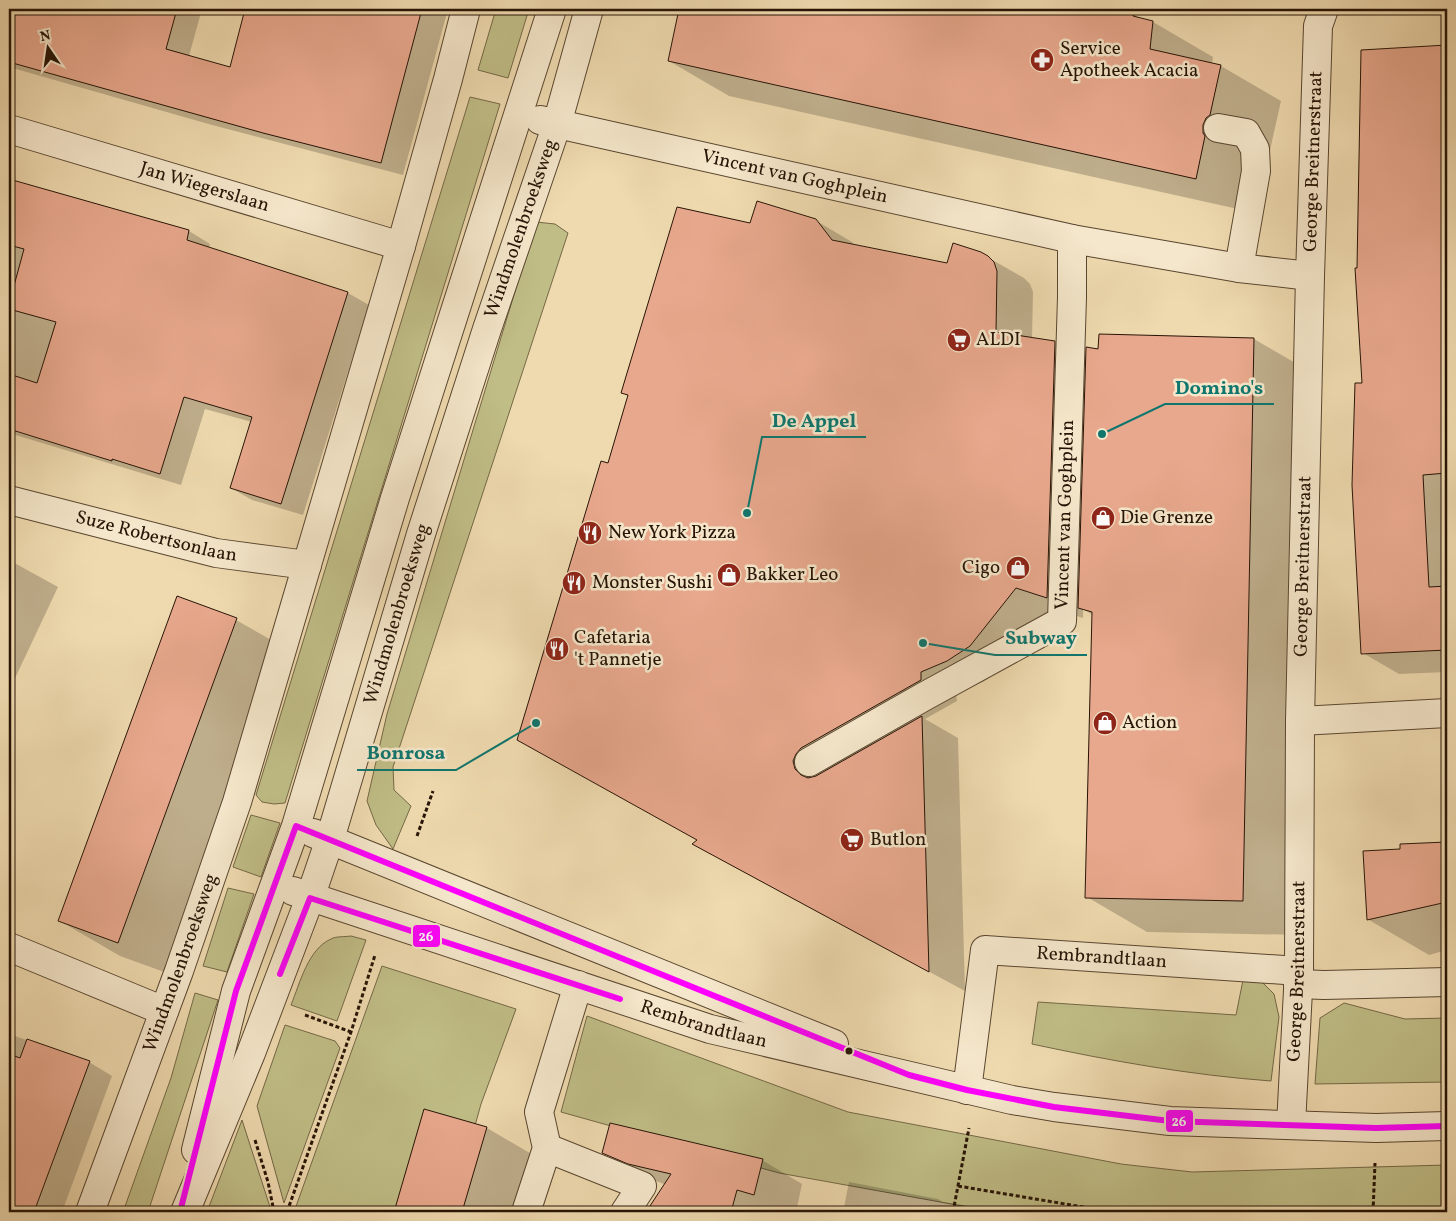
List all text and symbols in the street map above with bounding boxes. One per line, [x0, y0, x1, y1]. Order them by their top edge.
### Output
north arrow [22, 22, 72, 72]
text: N [38, 26, 53, 47]
place label: Service Apotheek Acacia [1060, 36, 1198, 84]
pharmacy icon: Service Apotheek Acacia [1029, 47, 1055, 73]
street label: George Breitnerstraat [1298, 70, 1330, 252]
street label: Windmolenbroeksweg [479, 135, 564, 322]
street label: Vincent van Goghplein [699, 144, 890, 210]
street label: Jan Wiegerslaan [136, 156, 273, 219]
supermarket icon: ALDI [946, 327, 972, 353]
place label: ALDI [976, 327, 1021, 353]
callout: Domino's [1165, 369, 1274, 404]
text: Domino's [1175, 375, 1263, 403]
callout: De Appel [762, 402, 866, 437]
text: De Appel [772, 408, 856, 436]
street label: Vincent van Goghplein [1049, 419, 1081, 610]
street label: George Breitnerstraat [1288, 475, 1319, 657]
street label: Suze Robertsonlaan [73, 505, 239, 569]
shop icon: Die Grenze [1090, 505, 1116, 531]
place label: Die Grenze [1120, 505, 1213, 531]
street label: Windmolenbroeksweg [358, 520, 437, 708]
restaurant icon: New York Pizza [577, 520, 603, 546]
place label: New York Pizza [608, 520, 736, 546]
place label: Cigo [962, 555, 1000, 581]
shop icon: Cigo [1005, 555, 1031, 581]
shop icon: Bakker Leo [716, 562, 742, 588]
place label: Bakker Leo [746, 562, 838, 588]
restaurant icon: Monster Sushi [561, 570, 587, 596]
place label: Monster Sushi [592, 570, 713, 596]
callout: Subway [995, 620, 1087, 655]
place label: Cafetaria 't Pannetje [574, 625, 661, 673]
text: Subway [1005, 625, 1077, 653]
restaurant icon: Cafetaria 't Pannetje [544, 636, 570, 662]
shop icon: Action [1092, 710, 1118, 736]
place label: Action [1122, 710, 1177, 736]
callout: Bonrosa [357, 735, 456, 770]
text: Bonrosa [366, 740, 446, 768]
supermarket icon: Butlon [839, 827, 865, 853]
place label: Butlon [870, 827, 926, 853]
street label: Windmolenbroeksweg [137, 870, 224, 1056]
street label: George Breitnerstraat [1281, 880, 1312, 1062]
line badge: 26 [412, 924, 441, 948]
text: 26 [419, 928, 434, 947]
street label: Rembrandtlaan [1035, 940, 1168, 975]
street label: Rembrandtlaan [637, 994, 770, 1055]
unlabelled marker [844, 1046, 854, 1056]
line badge: 26 [1165, 1109, 1194, 1133]
text: 26 [1172, 1113, 1187, 1132]

